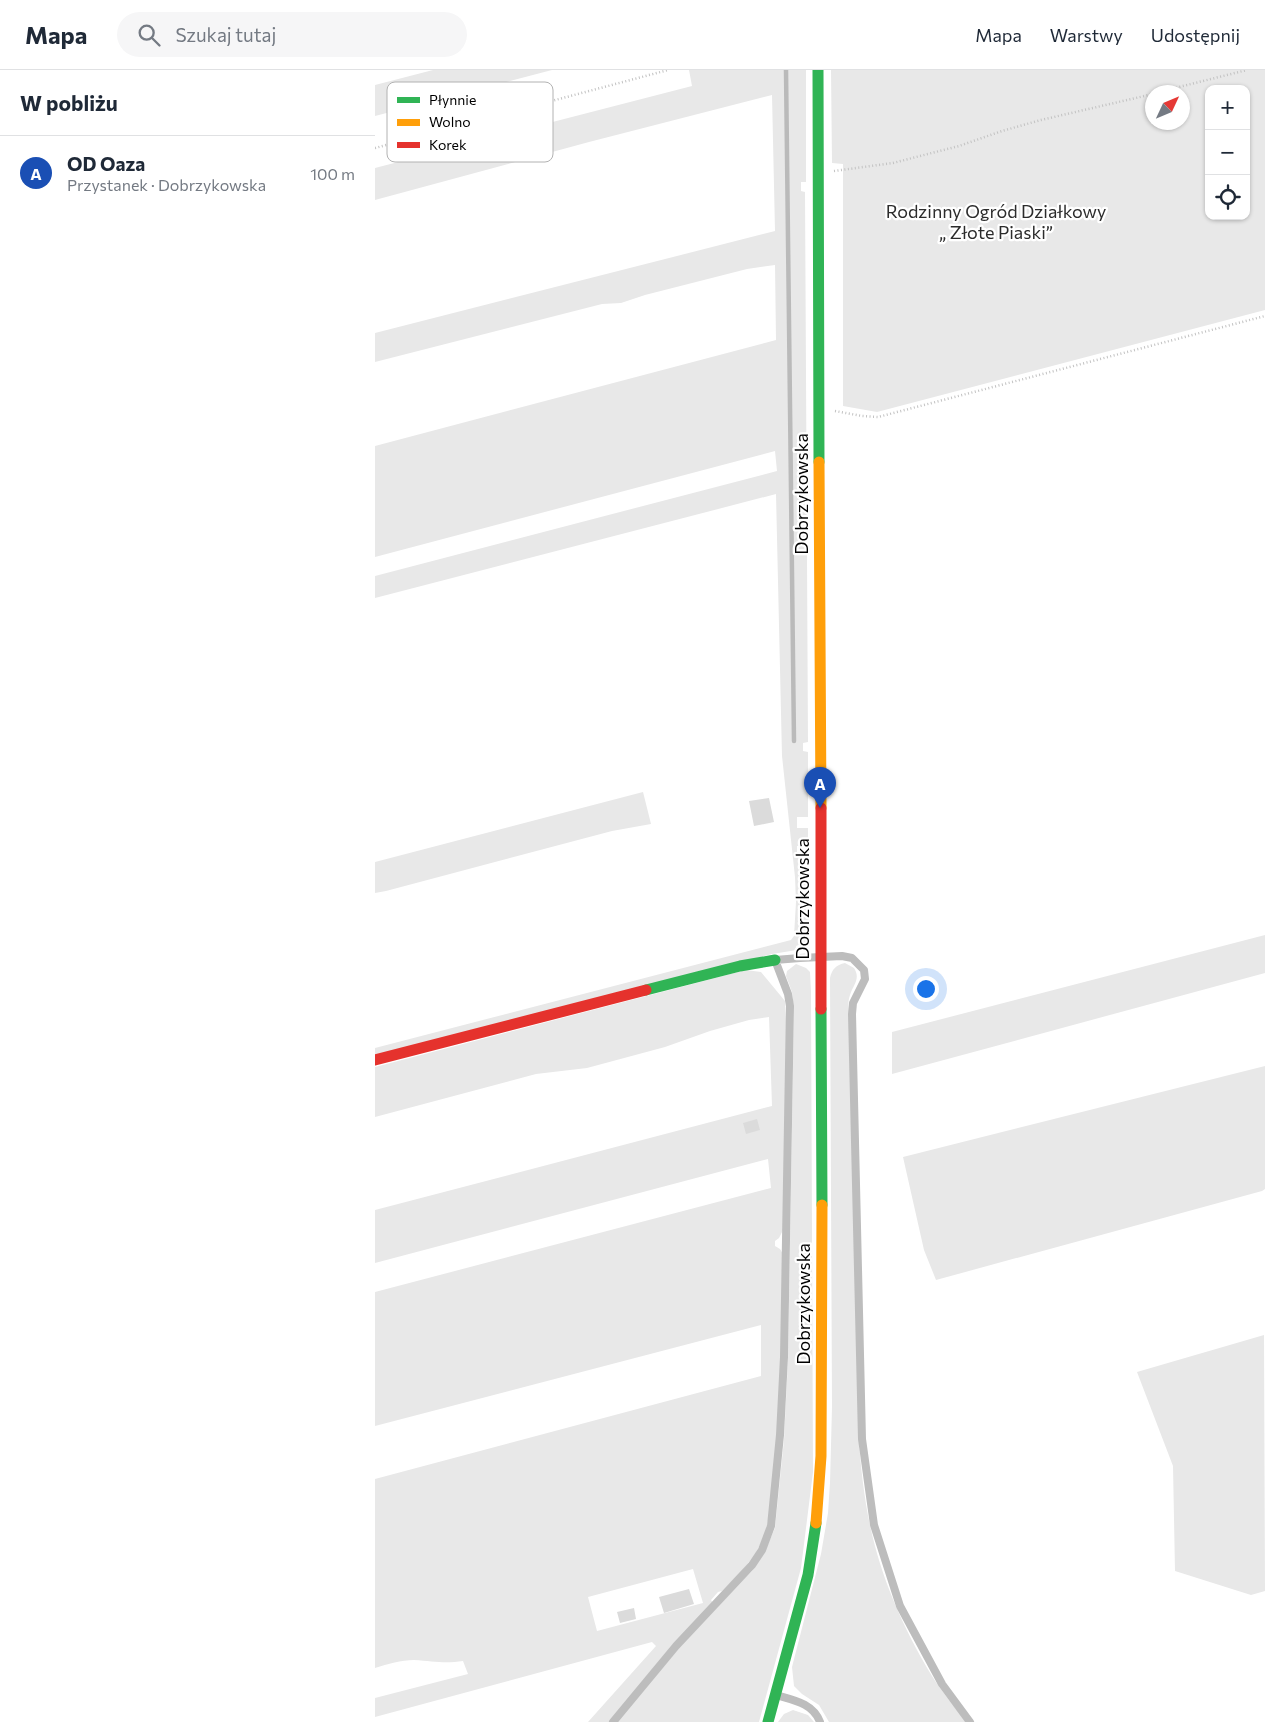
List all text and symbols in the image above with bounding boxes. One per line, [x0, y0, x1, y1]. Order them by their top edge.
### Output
search box [117, 12, 467, 57]
text: Mapa [25, 20, 87, 49]
icon: search [135, 21, 163, 49]
text: Szukaj tutaj [175, 23, 276, 46]
text: Mapa [975, 24, 1022, 46]
text: Warstwy [1050, 24, 1123, 46]
text: Udostępnij [1151, 24, 1240, 46]
legend [387, 82, 553, 162]
north arrow [1145, 85, 1190, 130]
map controls [1205, 85, 1250, 220]
button: + [1205, 85, 1250, 130]
text: W pobliżu [20, 90, 118, 115]
text: Płynnie [429, 91, 476, 108]
text: Wolno [429, 113, 471, 130]
button: − [1205, 130, 1250, 175]
text: Korek [429, 136, 467, 153]
text: OD Oaza [67, 152, 145, 175]
text: A [30, 164, 42, 183]
text: 100 m [310, 164, 355, 183]
text: Przystanek · Dobrzykowska [67, 175, 266, 194]
button: locate [1205, 175, 1250, 220]
park label: Rodzinny Ogród Działkowy „ Złote Piaski” [886, 200, 1106, 243]
street label: Dobrzykowska [790, 433, 812, 555]
pin: A [804, 767, 836, 808]
street label: Dobrzykowska [791, 838, 813, 960]
your location [913, 976, 939, 1002]
street label: Dobrzykowska [792, 1243, 814, 1365]

